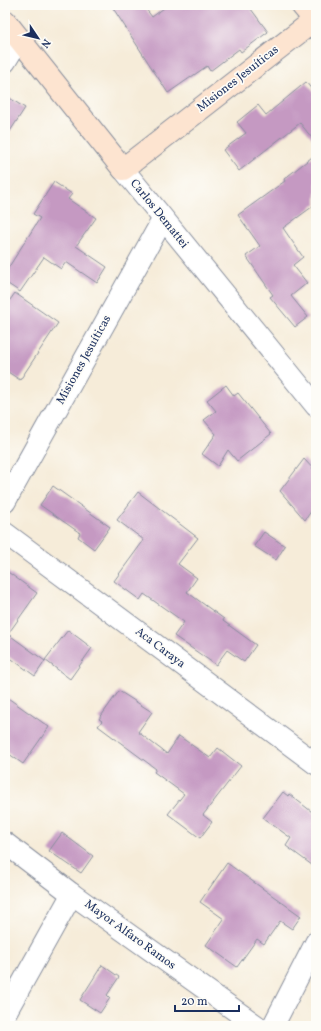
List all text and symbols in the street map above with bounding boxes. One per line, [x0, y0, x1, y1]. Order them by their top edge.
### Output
north arrow [18, 18, 58, 58]
text: N [37, 35, 53, 50]
street label: Misiones Jesuíticas [194, 42, 282, 116]
street label: Carlos Demattei [126, 176, 192, 252]
street label: Misiones Jesuíticas [53, 312, 115, 408]
street label: Aca Caraya [132, 624, 188, 672]
street label: Mayor Alfaro Ramos [81, 896, 179, 974]
scale bar [175, 987, 239, 1013]
text: 20 m [181, 994, 208, 1010]

